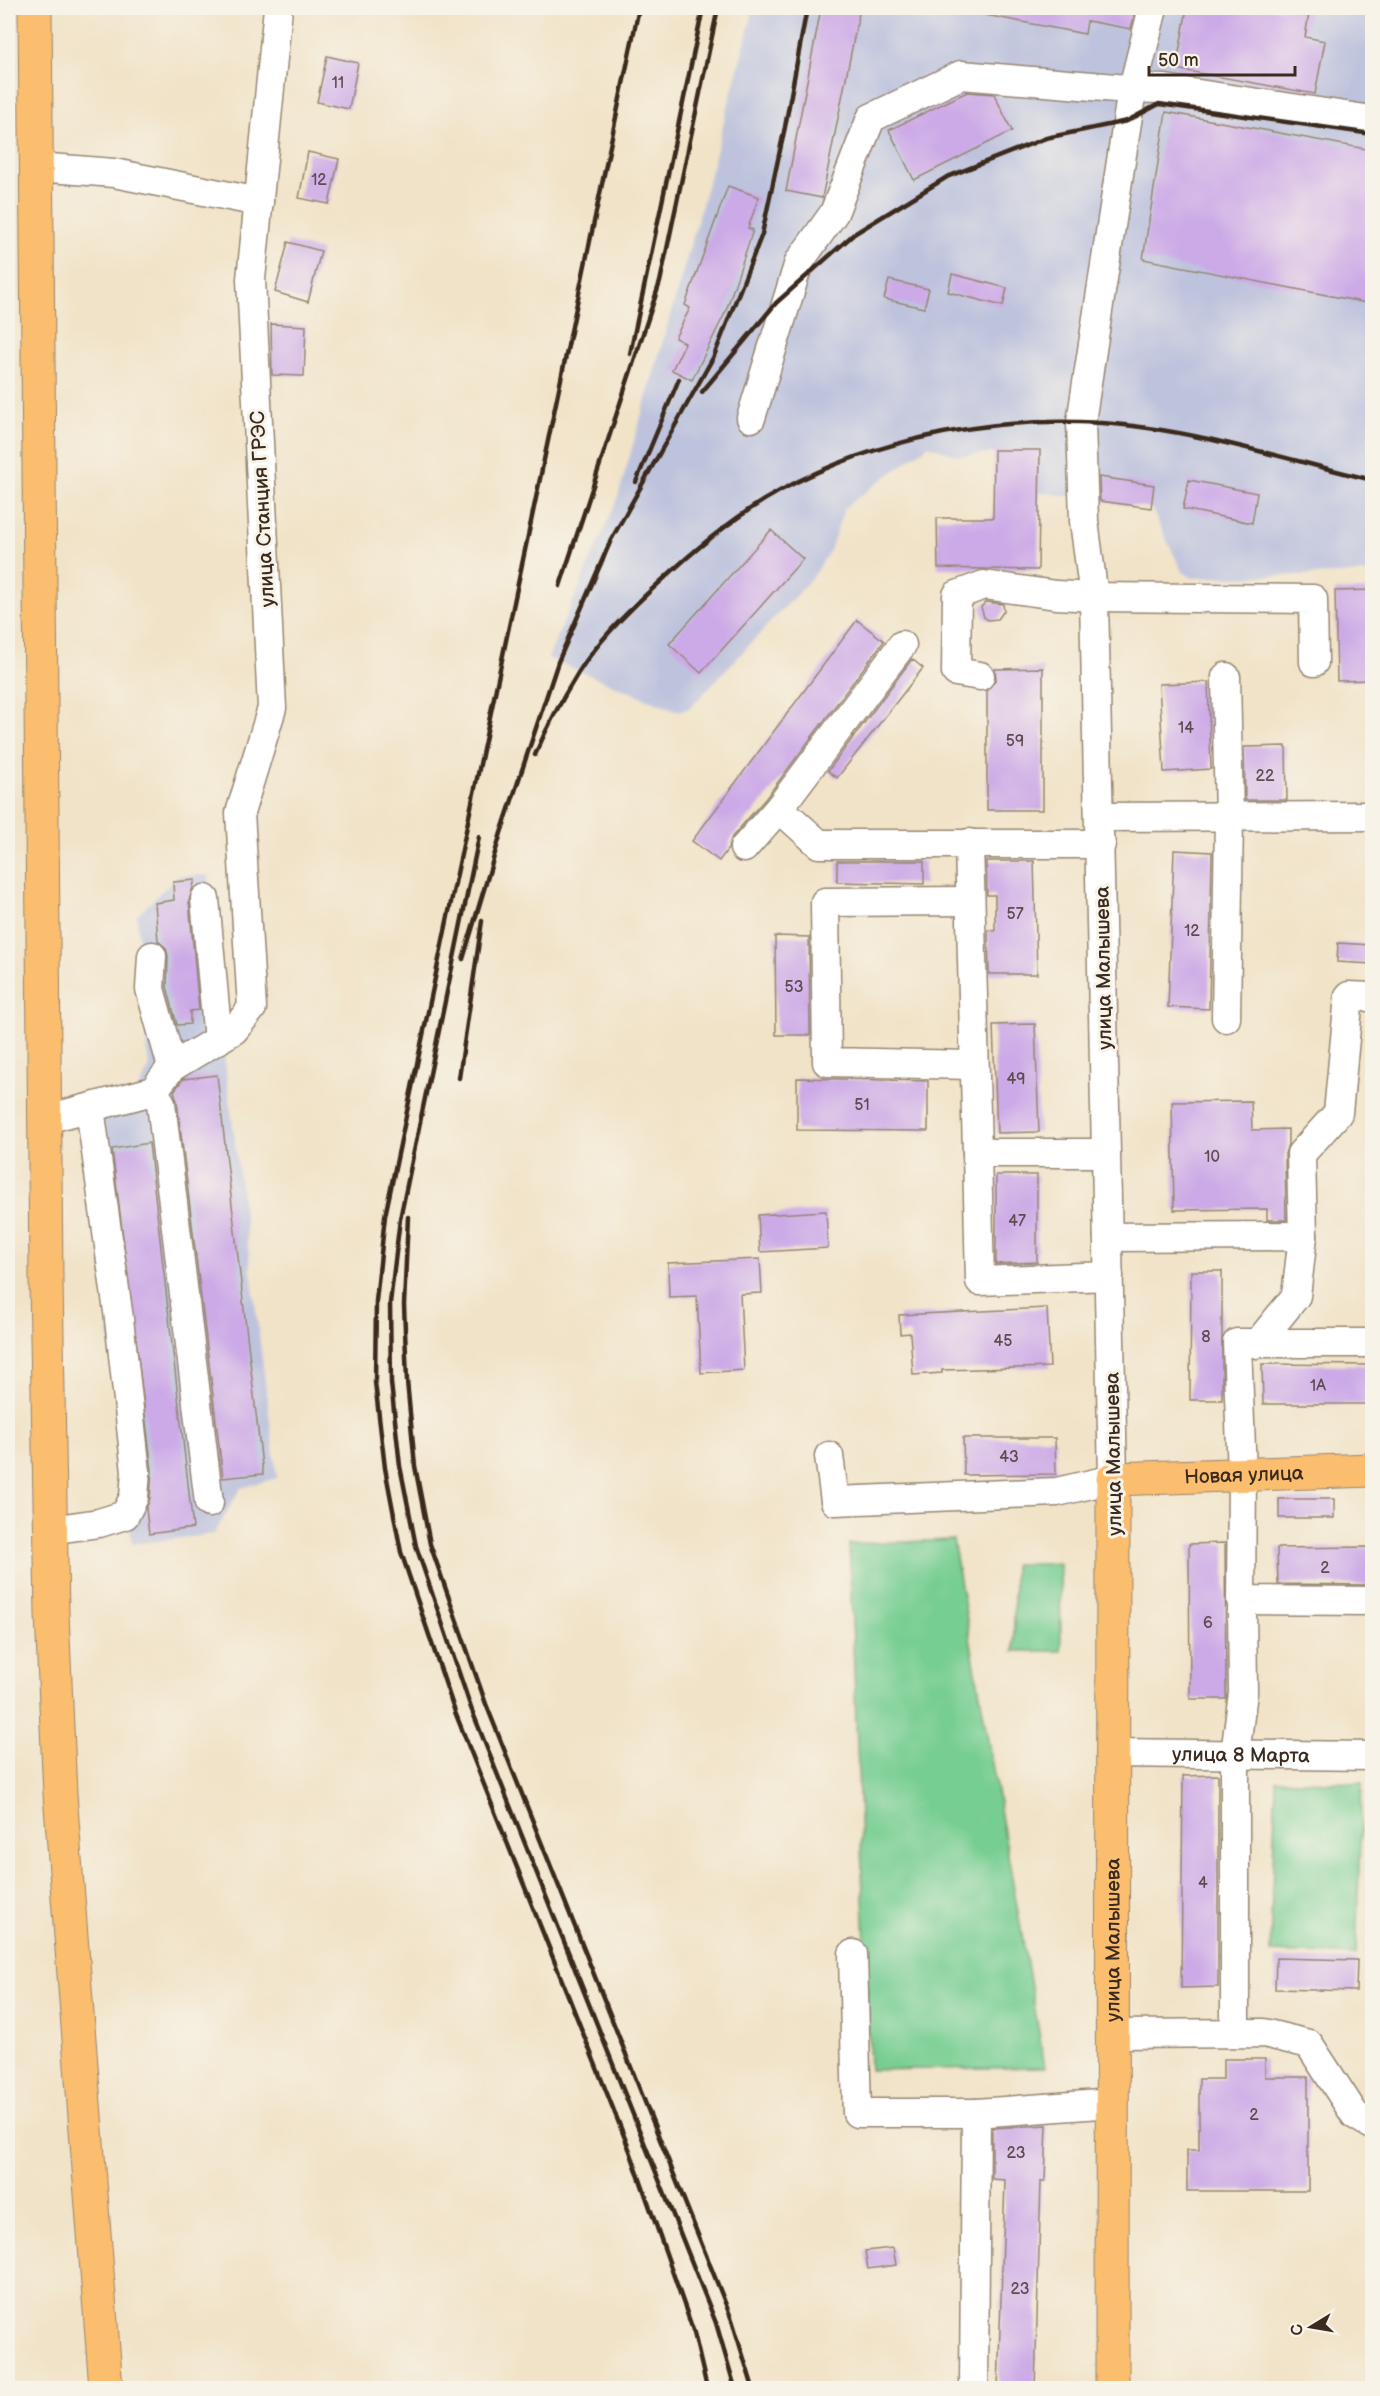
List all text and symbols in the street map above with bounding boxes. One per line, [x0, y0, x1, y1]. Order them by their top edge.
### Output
scale bar [1149, 39, 1294, 77]
text: 50 m [1158, 50, 1199, 71]
house number: 11 [332, 74, 344, 93]
house number: 12 [311, 171, 327, 190]
street label: улица Станция ГРЭС [246, 410, 280, 608]
house number: 14 [1178, 719, 1194, 738]
house number: 59 [1006, 732, 1024, 751]
house number: 22 [1256, 767, 1275, 786]
street label: улица Малышева [1091, 886, 1117, 1050]
house number: 57 [1006, 905, 1024, 924]
house number: 12 [1184, 922, 1200, 941]
house number: 53 [784, 978, 804, 997]
house number: 49 [1006, 1070, 1026, 1089]
house number: 51 [854, 1096, 870, 1115]
house number: 10 [1204, 1148, 1220, 1167]
house number: 47 [1008, 1212, 1026, 1231]
house number: 8 [1201, 1328, 1211, 1347]
house number: 45 [994, 1332, 1012, 1351]
street label: улица Малышева [1101, 1372, 1127, 1536]
house number: 1А [1310, 1377, 1326, 1396]
house number: 43 [999, 1448, 1019, 1467]
street label: Новая улица [1184, 1461, 1304, 1490]
house number: 2 [1320, 1559, 1330, 1578]
house number: 6 [1203, 1614, 1213, 1633]
street label: улица 8 Марта [1172, 1743, 1310, 1768]
street label: улица Малышева [1101, 1858, 1126, 2022]
house number: 4 [1198, 1874, 1208, 1893]
house number: 2 [1249, 2106, 1259, 2125]
house number: 23 [1007, 2144, 1026, 2163]
house number: 23 [1011, 2280, 1030, 2299]
north arrow [1281, 2297, 1341, 2357]
text: С [1287, 2322, 1308, 2337]

